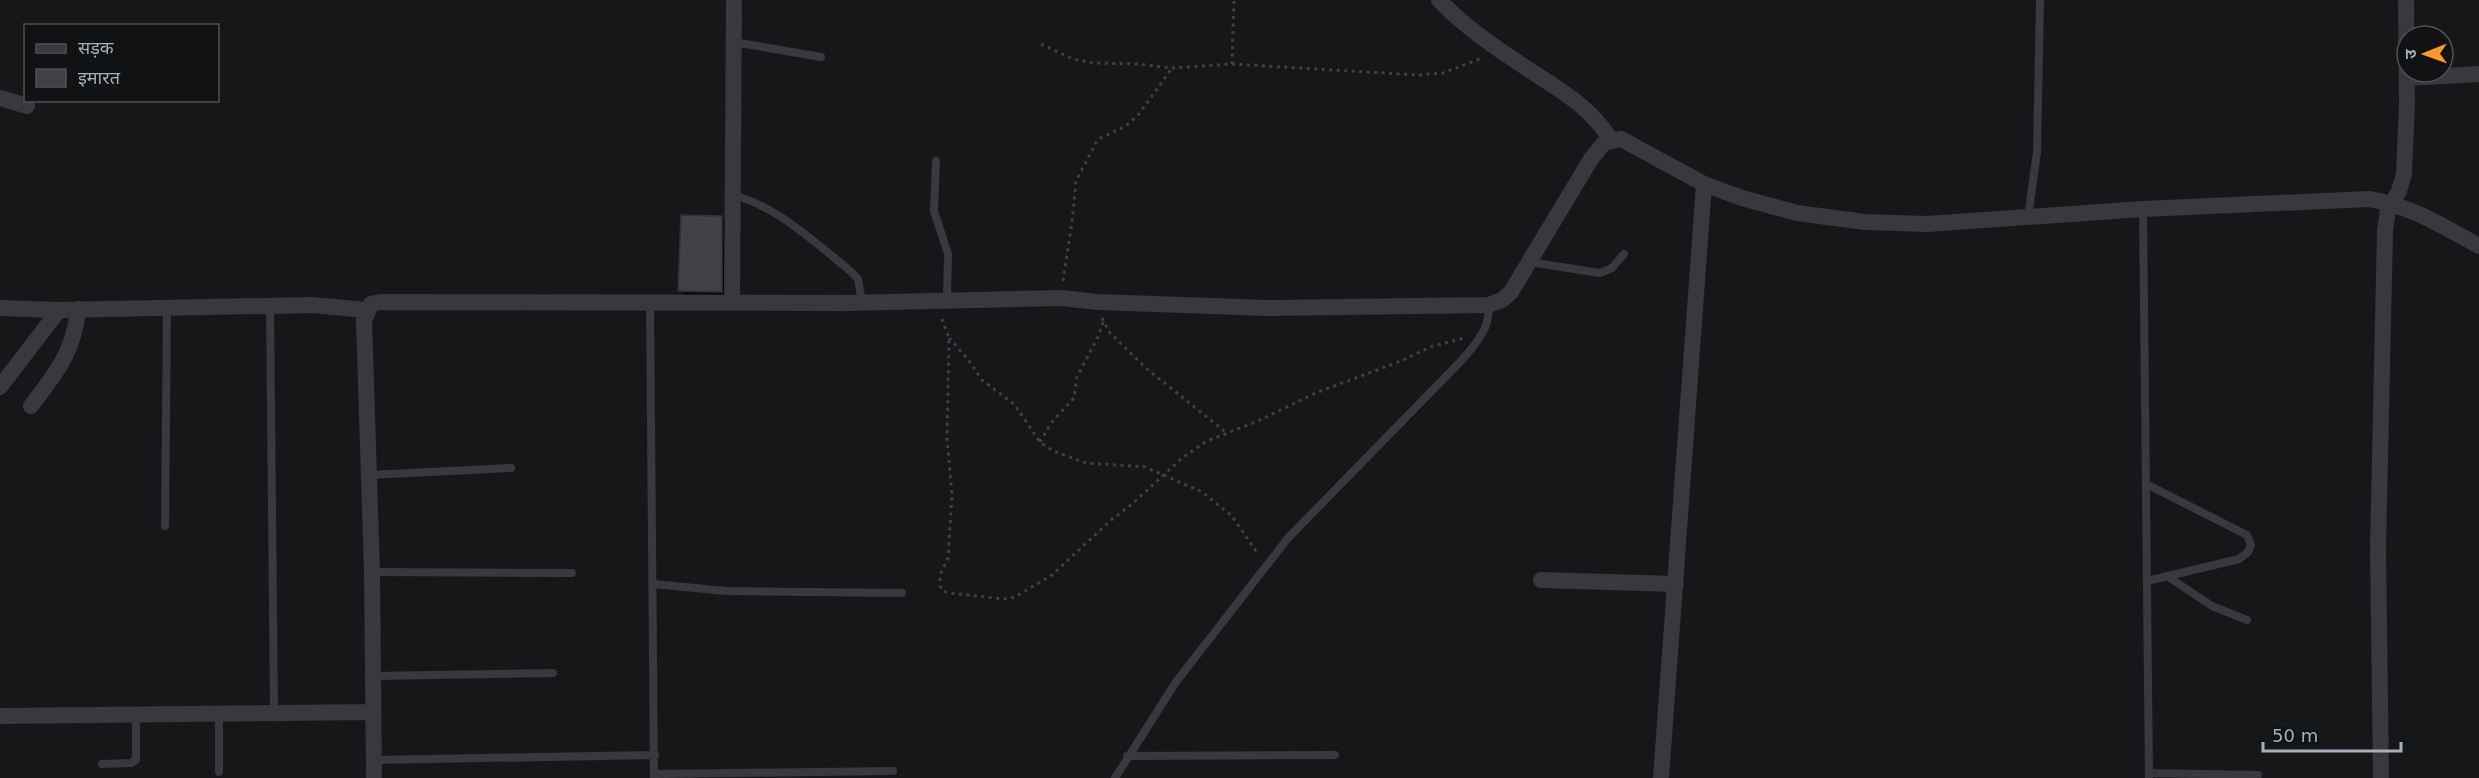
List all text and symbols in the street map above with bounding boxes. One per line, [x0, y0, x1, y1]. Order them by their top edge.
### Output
legend [24, 24, 219, 102]
north arrow [2395, 24, 2455, 84]
text: सड़क [78, 37, 115, 58]
text: उ [2401, 49, 2420, 59]
text: इमारत [78, 67, 121, 88]
scale bar [2263, 715, 2401, 753]
text: 50 m [2272, 725, 2318, 746]

